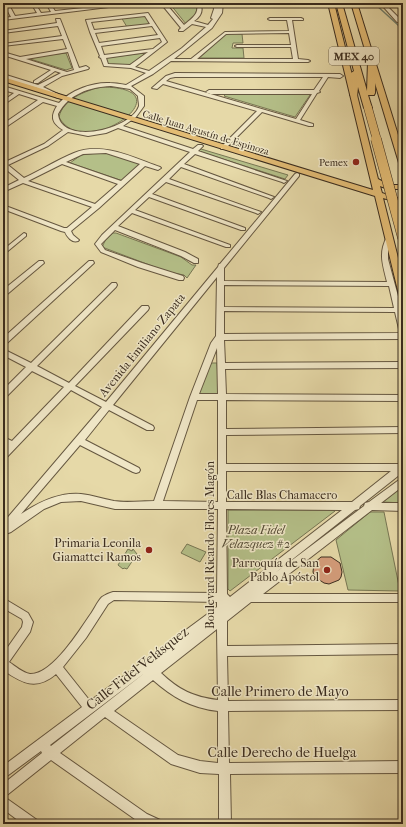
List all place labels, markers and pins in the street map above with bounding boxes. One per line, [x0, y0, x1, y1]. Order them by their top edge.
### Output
place label: Pemex [319, 157, 349, 169]
marker: Pemex [351, 157, 361, 167]
place label: Primaria Leonila Giamattei Ramos [52, 536, 142, 564]
marker: Primaria Leonila Giamattei Ramos [144, 545, 154, 555]
place label: Parroquía de San Pablo Apóstol [232, 556, 320, 584]
marker: Parroquía de San Pablo Apóstol [322, 565, 332, 575]

